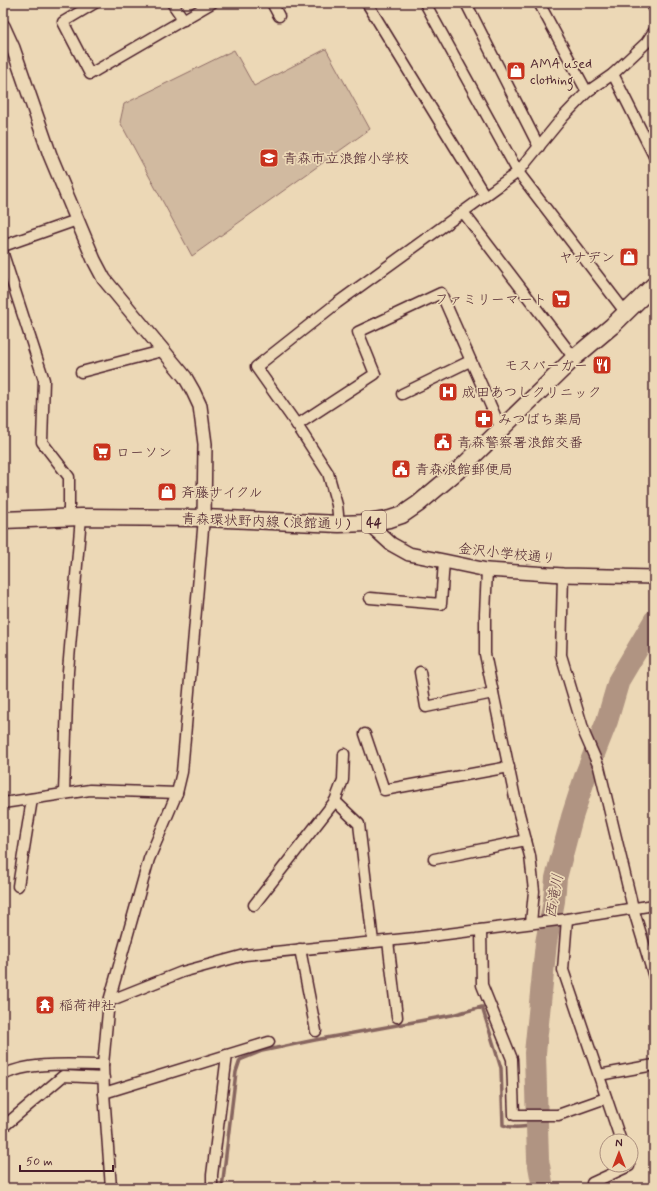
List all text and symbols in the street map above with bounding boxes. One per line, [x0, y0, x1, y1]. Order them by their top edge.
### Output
place label: AMA used clothing [530, 55, 592, 91]
shop icon: AMA used clothing [505, 60, 527, 82]
school or university icon: 青森市立浪館小学校 [258, 147, 280, 169]
place label: 青森市立浪館小学校 [283, 150, 409, 168]
shop icon: ヤナデン [618, 246, 640, 268]
place label: ヤナデン [559, 249, 615, 267]
supermarket icon: ファミリーマート [550, 288, 572, 310]
place label: ファミリーマート [435, 291, 547, 309]
restaurant icon: モスバーガー [591, 354, 613, 376]
place label: モスバーガー [504, 357, 588, 375]
hospital icon: 成田あつしクリニック [437, 381, 459, 403]
place label: 成田あつしクリニック [462, 384, 601, 402]
pharmacy icon: みつばち薬局 [473, 408, 495, 430]
place label: みつばち薬局 [498, 411, 582, 429]
public building icon: 青森警察署浪館交番 [432, 431, 454, 453]
place label: 青森警察署浪館交番 [457, 434, 583, 452]
supermarket icon: ローソン [91, 441, 113, 463]
place label: ローソン [116, 444, 172, 462]
public building icon: 青森浪館郵便局 [390, 458, 412, 480]
place label: 青森浪館郵便局 [415, 461, 513, 479]
shop icon: 斉藤サイクル [156, 481, 178, 503]
place label: 斉藤サイクル [181, 484, 263, 502]
street label: 青森環状野内線 (浪館通り) [181, 510, 351, 534]
road number: 44 [362, 511, 386, 533]
street label: 金沢小学校通り [457, 540, 557, 568]
water label: 西滝川 [541, 872, 569, 920]
temple icon: 稲荷神社 [34, 994, 56, 1016]
place label: 稲荷神社 [59, 997, 115, 1015]
north arrow [599, 1133, 639, 1173]
text: N [615, 1137, 623, 1151]
scale bar [20, 1147, 113, 1173]
text: 50 m [26, 1154, 53, 1170]

